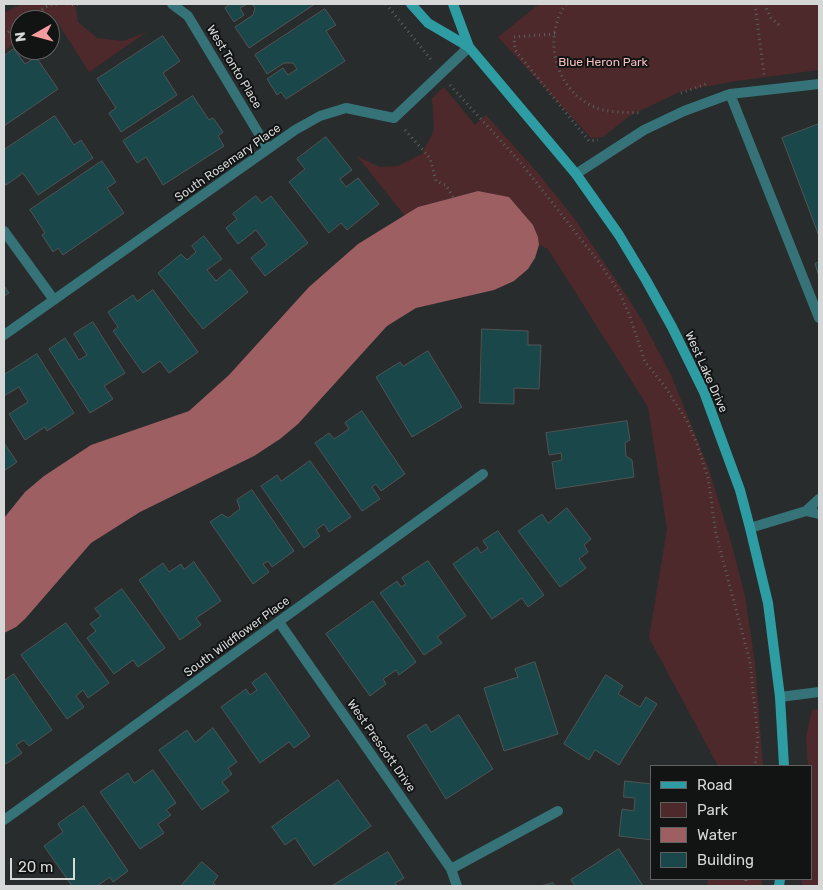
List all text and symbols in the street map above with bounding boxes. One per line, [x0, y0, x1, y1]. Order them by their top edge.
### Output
north arrow [10, 10, 60, 60]
street label: West Tonto Place [203, 23, 265, 111]
text: N [12, 31, 30, 43]
park label: Blue Heron Park [558, 56, 648, 70]
street label: South Rosemary Place [172, 121, 284, 205]
street label: West Lake Drive [682, 329, 730, 415]
street label: South Wildflower Place [181, 594, 293, 680]
street label: West Prescott Drive [344, 697, 418, 795]
legend [650, 765, 813, 880]
text: Road [697, 776, 733, 794]
text: Park [697, 801, 728, 819]
text: Water [697, 826, 737, 844]
scale bar [12, 848, 78, 880]
text: Building [697, 851, 754, 869]
text: 20 m [18, 858, 53, 876]

